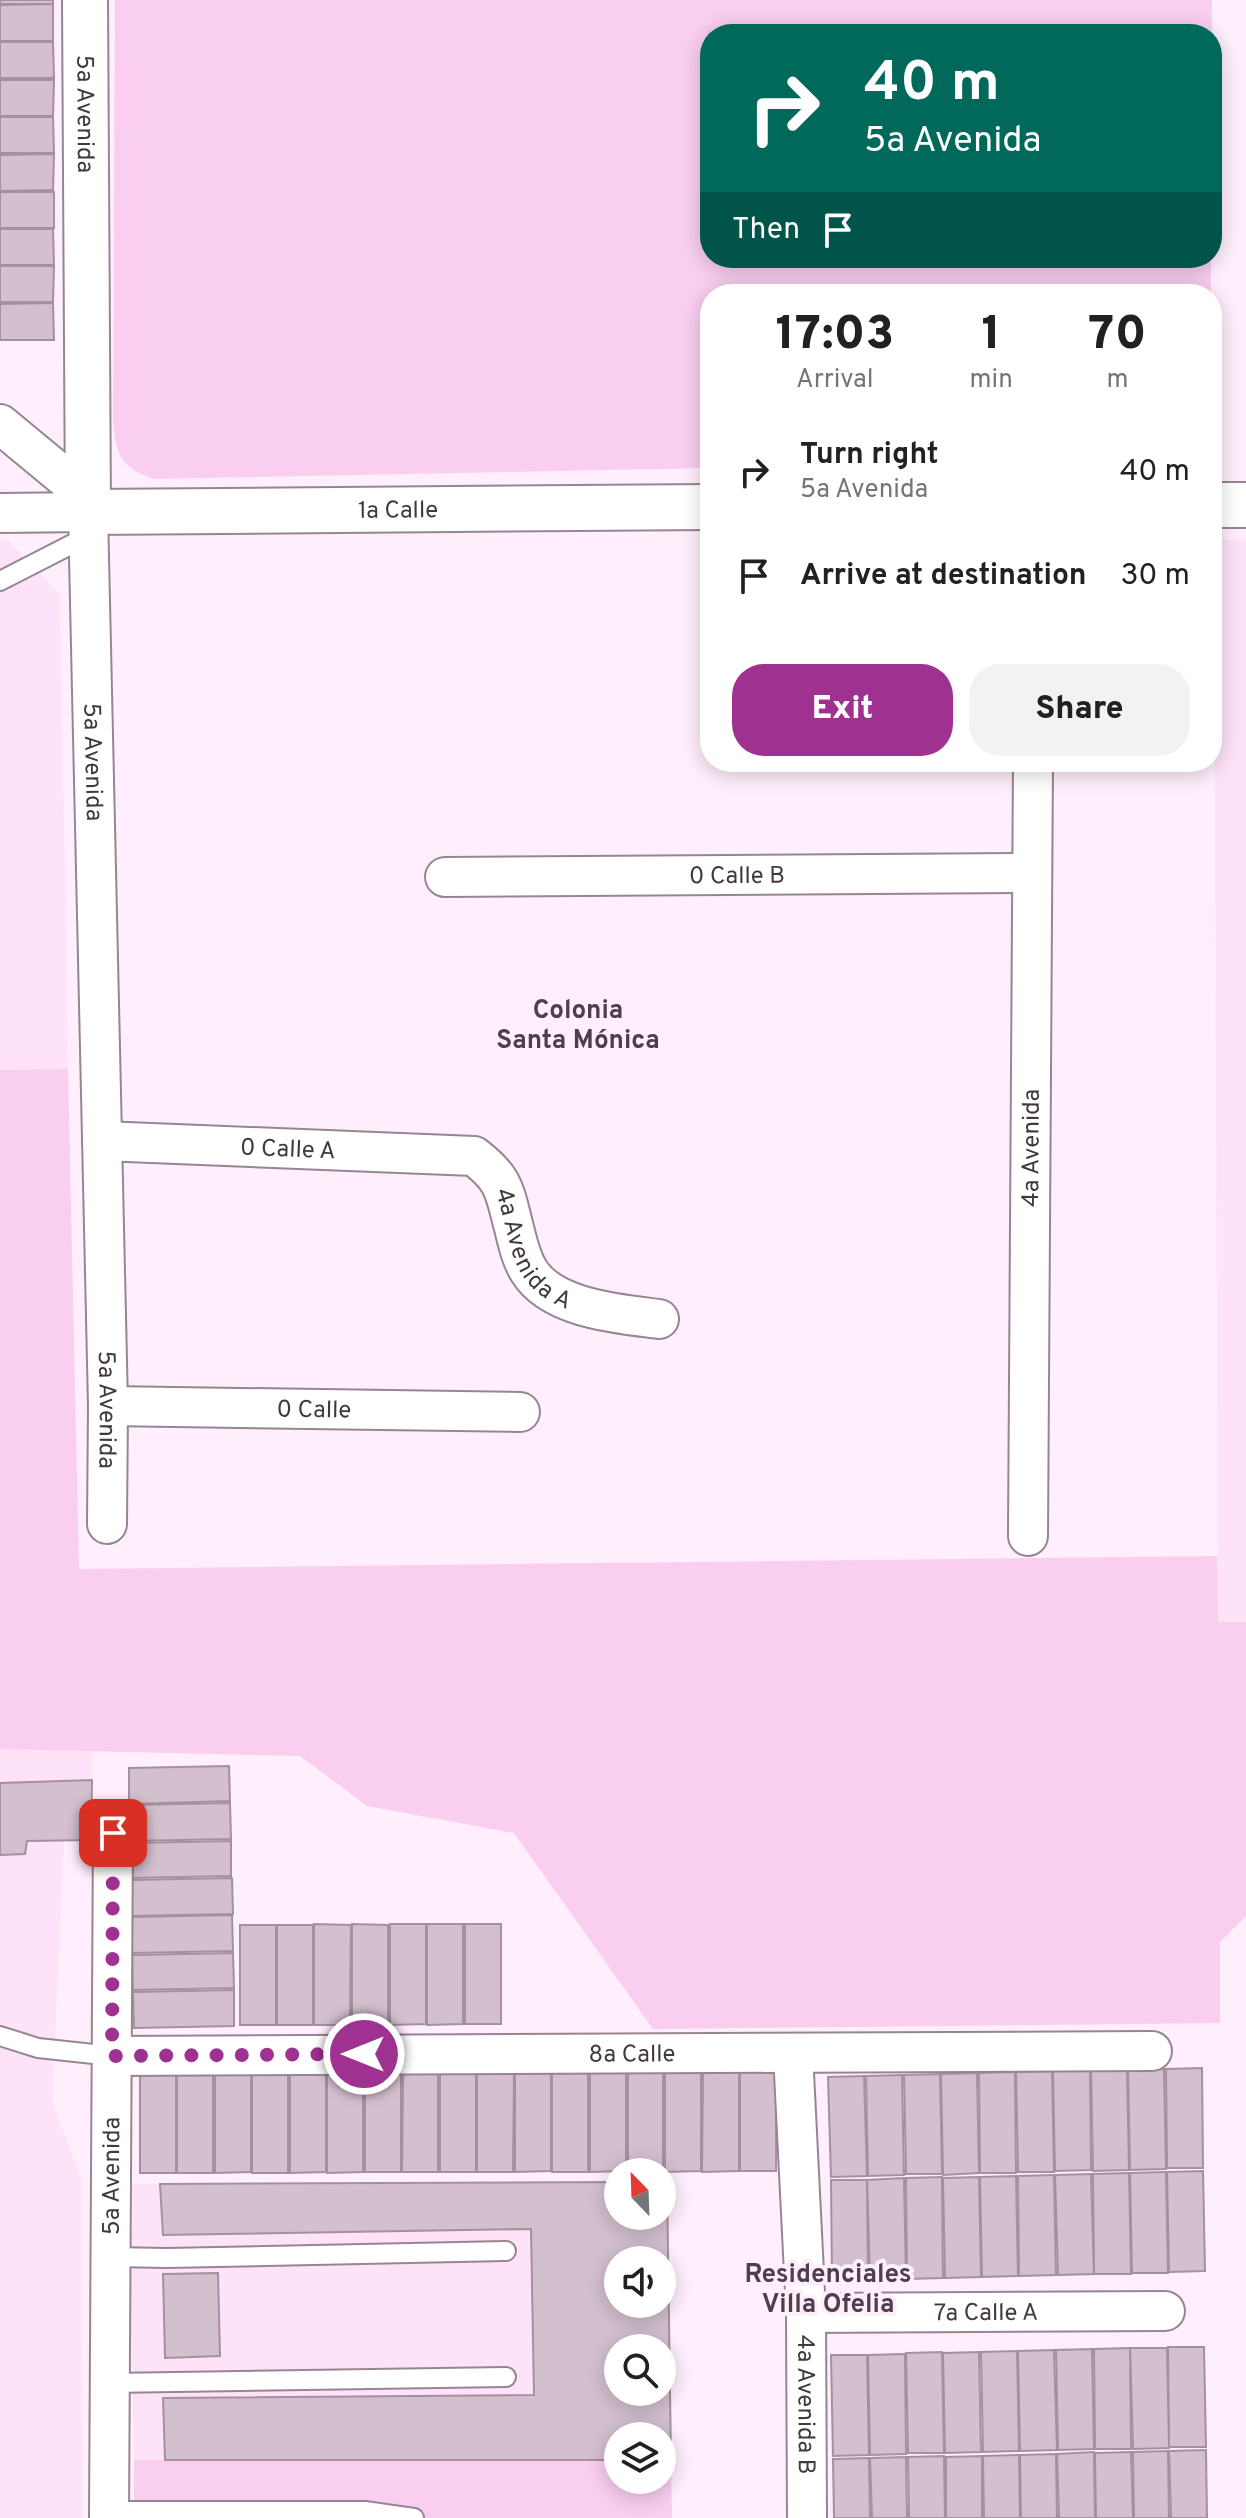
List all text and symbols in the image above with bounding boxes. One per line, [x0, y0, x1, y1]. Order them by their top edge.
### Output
text: 40 m [864, 50, 1000, 120]
street label: 5a Avenida [68, 55, 99, 173]
icon: right [732, 56, 836, 160]
text: 5a Avenida [864, 119, 1042, 165]
icon: arrive [816, 208, 860, 252]
text: Then [732, 212, 800, 249]
text: 17:03 [775, 306, 894, 366]
text: 1 [981, 306, 1001, 366]
text: 70 [1088, 306, 1147, 366]
text: Arrival [796, 364, 874, 397]
text: min [970, 364, 1013, 397]
text: m [1106, 364, 1128, 397]
text: Turn right [800, 437, 938, 474]
icon: right [732, 450, 776, 494]
text: 40 m [1120, 454, 1190, 491]
text: 5a Avenida [800, 474, 928, 507]
street label: 1a Calle [358, 496, 438, 527]
icon: arrive [732, 554, 776, 598]
text: Arrive at destination [800, 558, 1086, 595]
text: 30 m [1121, 558, 1190, 595]
button: Exit [732, 664, 953, 756]
button: Share [969, 664, 1190, 756]
street label: 5a Avenida [75, 702, 108, 822]
street label: 0 Calle B [689, 862, 785, 892]
district label: Colonia Santa Mónica [496, 995, 660, 1058]
street label: 4a Avenida [1017, 1089, 1048, 1207]
street label: 0 Calle A [239, 1134, 336, 1167]
street label: 4a Avenida A [487, 1184, 576, 1317]
street label: 5a Avenida [90, 1350, 121, 1469]
street label: 0 Calle [276, 1395, 352, 1427]
pin [79, 1799, 147, 1867]
icon: arrive [91, 1811, 135, 1855]
position arrow [322, 2012, 406, 2096]
street label: 8a Calle [589, 2040, 675, 2071]
street label: 5a Avenida [98, 2117, 128, 2235]
north arrow [604, 2158, 676, 2230]
map controls [604, 2158, 676, 2494]
button: sound [604, 2246, 676, 2318]
district label: Residenciales Villa Ofelia [744, 2259, 912, 2322]
street label: 7a Calle A [934, 2299, 1038, 2329]
button: search [604, 2334, 676, 2406]
street label: 4a Avenida B [789, 2335, 820, 2475]
button: layers [604, 2422, 676, 2494]

